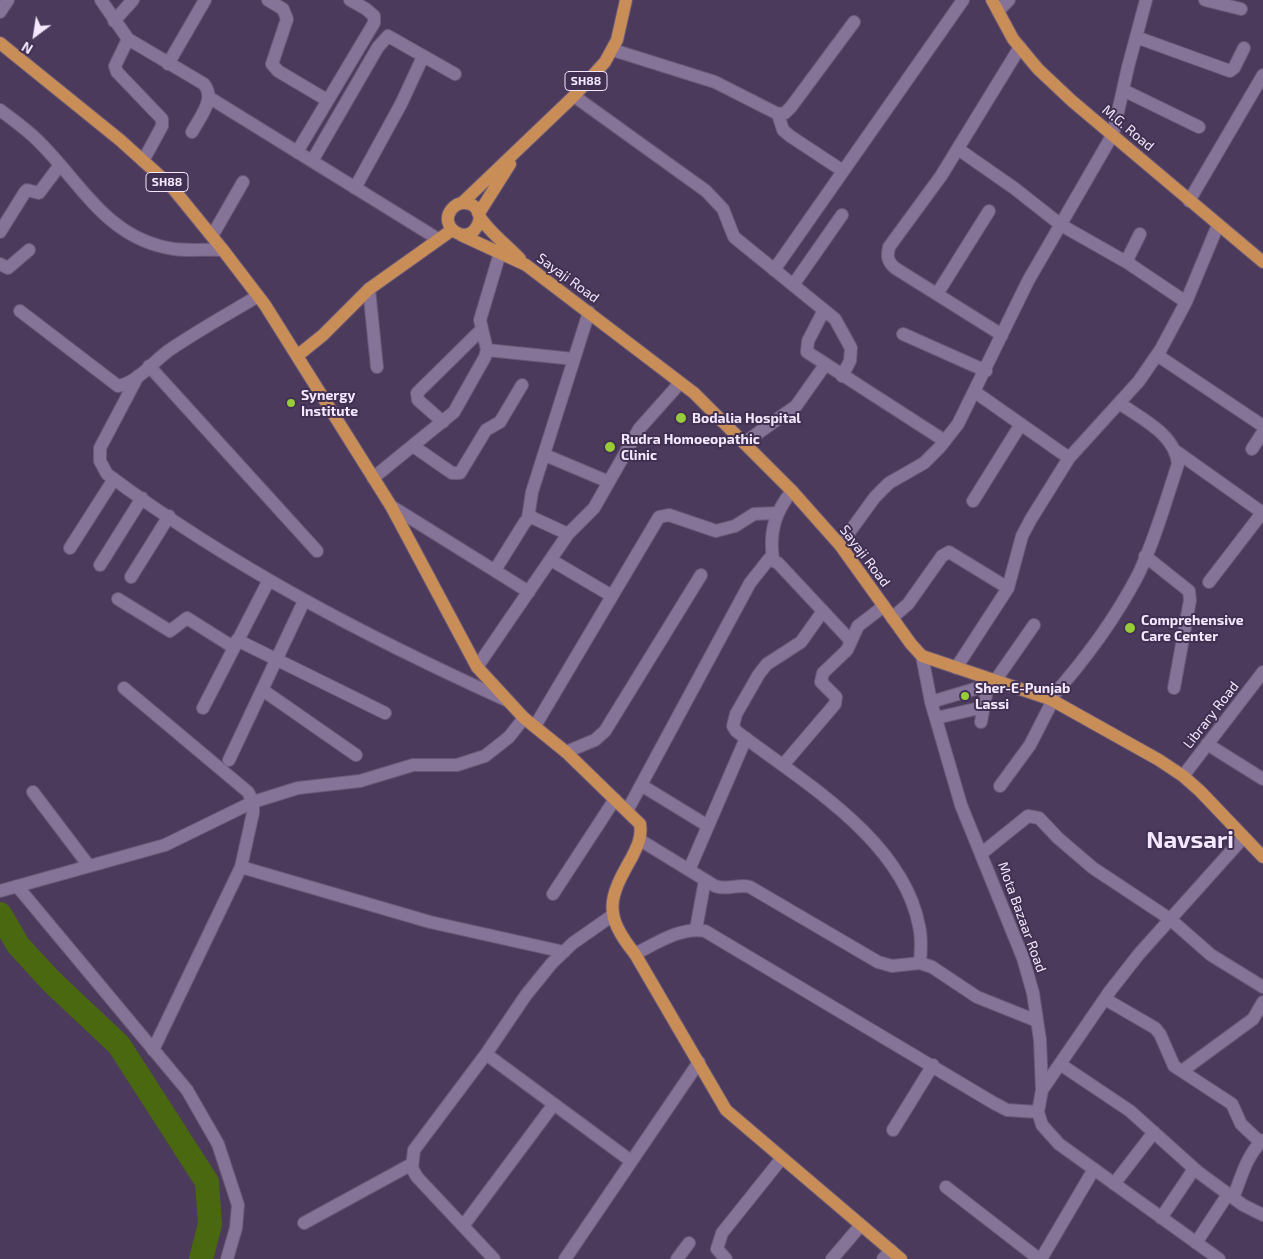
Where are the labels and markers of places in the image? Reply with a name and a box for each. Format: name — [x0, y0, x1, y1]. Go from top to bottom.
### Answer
place label: Synergy Institute — [301, 387, 358, 420]
marker: Synergy Institute — [285, 397, 297, 409]
place label: Bodalia Hospital — [692, 410, 801, 426]
marker: Bodalia Hospital — [674, 411, 688, 425]
place label: Rudra Homoeopathic Clinic — [621, 431, 760, 464]
marker: Rudra Homoeopathic Clinic — [603, 440, 617, 454]
place label: Comprehensive Care Center — [1141, 612, 1244, 644]
marker: Comprehensive Care Center — [1123, 621, 1137, 635]
place label: Sher-E-Punjab Lassi — [975, 680, 1070, 712]
marker: Sher-E-Punjab Lassi — [959, 690, 971, 702]

